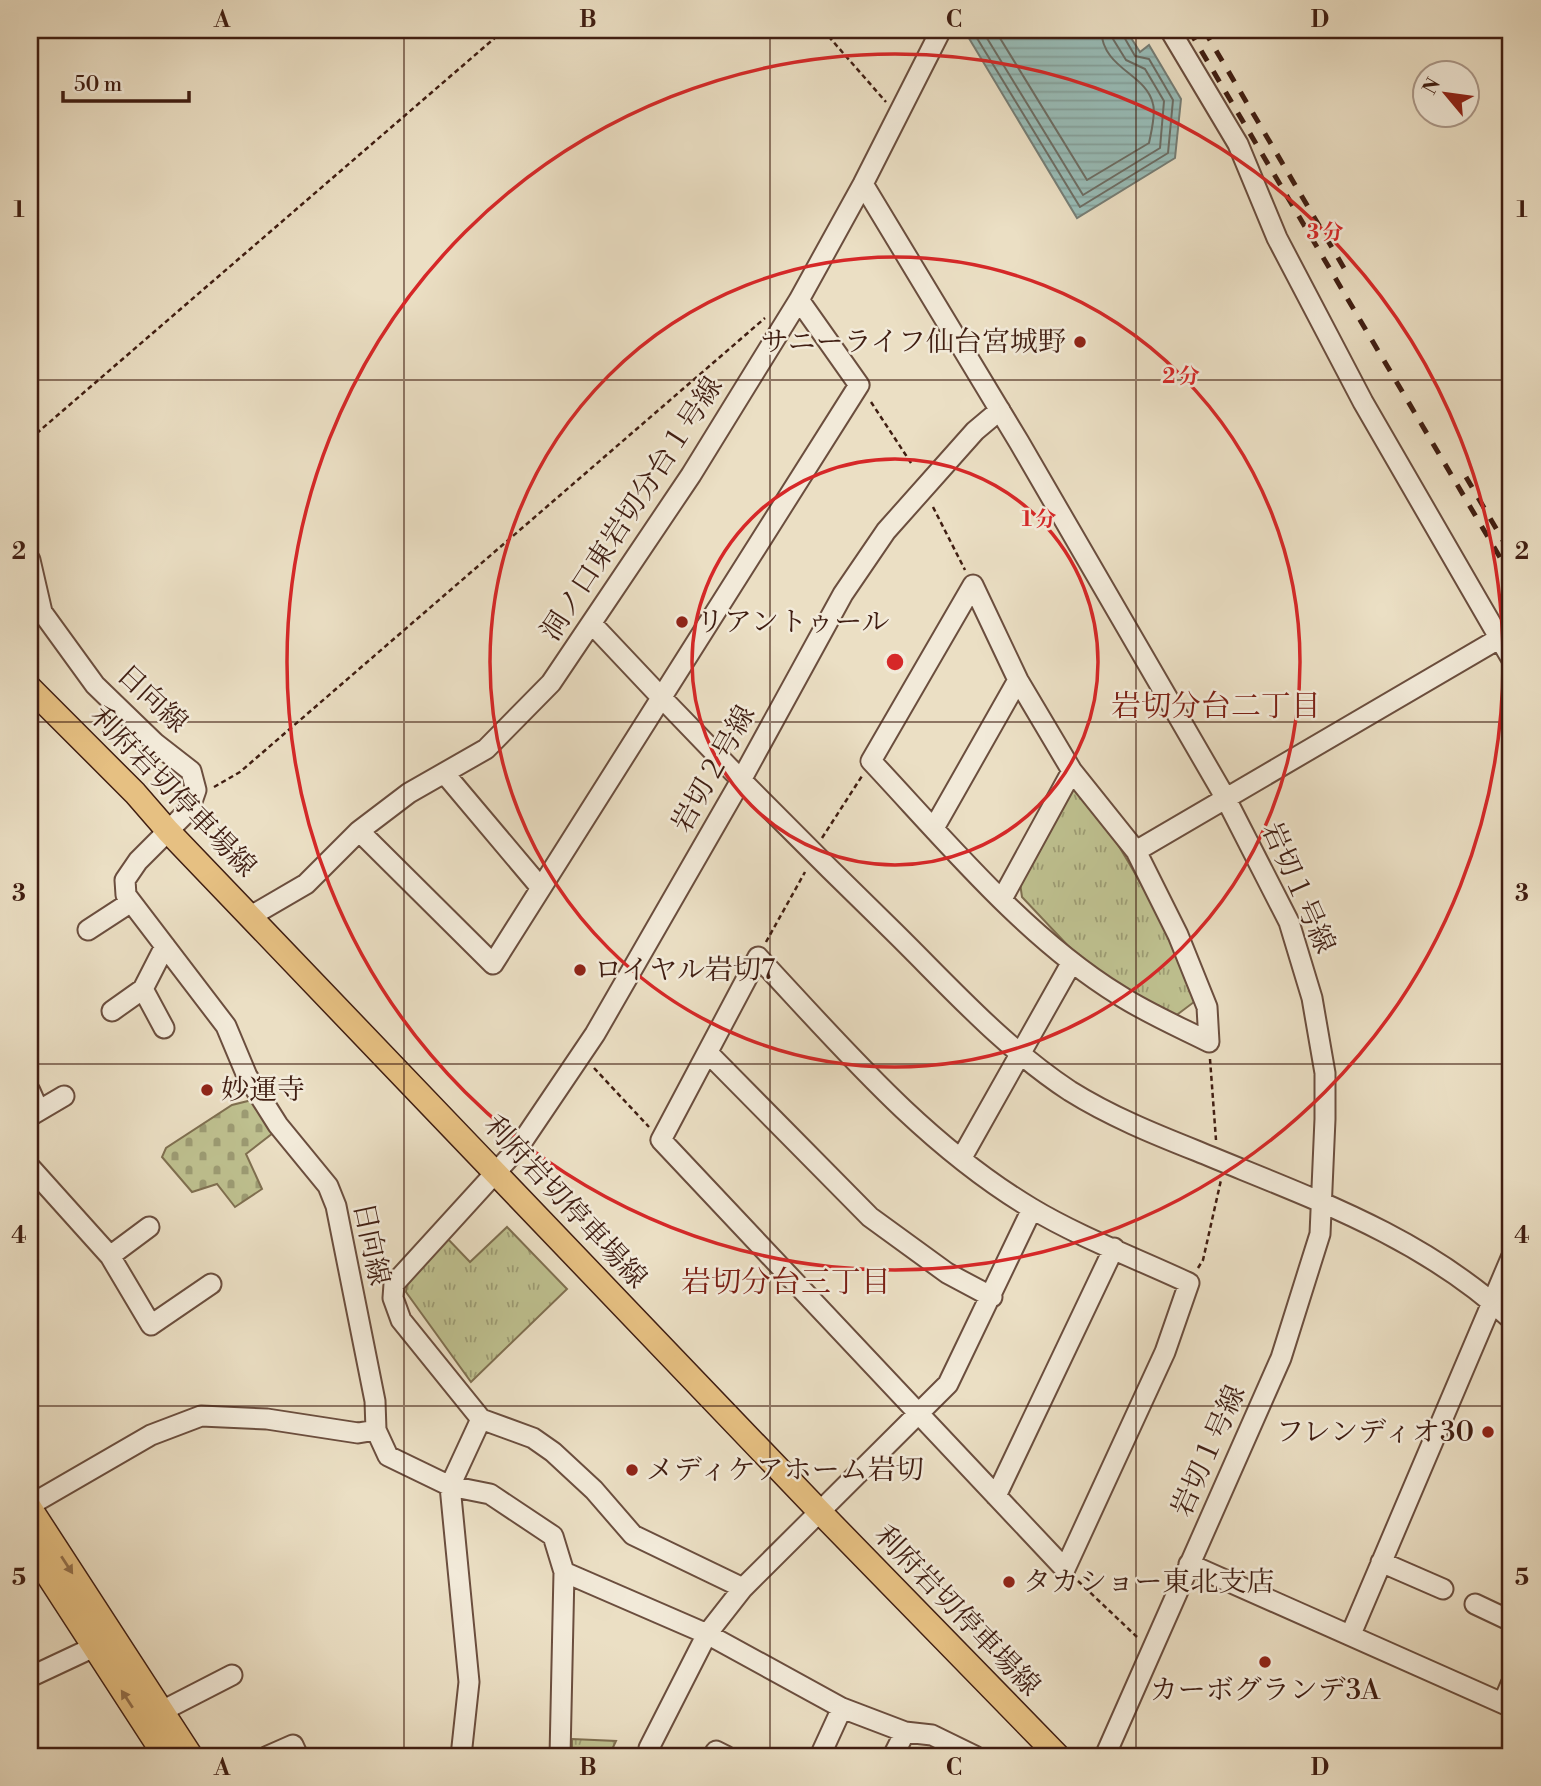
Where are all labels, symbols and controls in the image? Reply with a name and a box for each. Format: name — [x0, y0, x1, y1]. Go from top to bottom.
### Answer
text: A — [213, 6, 231, 34]
text: B — [579, 6, 597, 34]
text: C — [946, 6, 962, 34]
text: D — [1311, 6, 1329, 34]
scale bar — [63, 60, 189, 104]
north arrow — [1412, 60, 1482, 130]
text: 50 m — [74, 72, 122, 98]
text: N — [1418, 74, 1446, 99]
text: 1 — [13, 196, 25, 224]
text: 1 — [1516, 196, 1528, 224]
text: 3 分 — [1306, 220, 1344, 246]
place label: サニーライフ仙台宮城野 — [761, 325, 1066, 360]
marker: サニーライフ仙台宮城野 — [1072, 334, 1088, 350]
text: 2 分 — [1162, 364, 1200, 390]
street label: 洞ノ口東岩切分台１号線 — [533, 370, 731, 648]
text: 1 分 — [1022, 507, 1056, 533]
text: 2 — [12, 538, 26, 566]
text: 2 — [1515, 538, 1529, 566]
place label: リアントゥール — [696, 605, 890, 640]
marker: リアントゥール — [674, 614, 690, 630]
centre of rings — [883, 650, 907, 674]
street label: 日向線 — [109, 658, 195, 740]
district label: 岩切分台二丁目 — [1111, 688, 1321, 726]
street label: 利府岩切停車場線 — [83, 699, 263, 885]
street label: 岩切２号線 — [665, 699, 763, 839]
street label: 岩切１号線 — [1254, 817, 1342, 959]
text: 3 — [12, 880, 26, 908]
text: 3 — [1515, 880, 1529, 908]
place label: ロイヤル岩切7 — [594, 953, 775, 988]
marker: ロイヤル岩切7 — [572, 962, 588, 978]
place label: 妙運寺 — [221, 1073, 305, 1108]
marker: 妙運寺 — [199, 1082, 215, 1098]
street label: 利府岩切停車場線 — [476, 1108, 654, 1296]
street label: 日向線 — [345, 1199, 397, 1289]
text: 4 — [11, 1222, 27, 1250]
text: 4 — [1514, 1222, 1530, 1250]
district label: 岩切分台三丁目 — [681, 1264, 891, 1302]
street label: 岩切１号線 — [1165, 1380, 1253, 1522]
place label: フレンディオ30 — [1276, 1415, 1474, 1450]
marker: フレンディオ30 — [1480, 1424, 1496, 1440]
place label: メディケアホーム岩切 — [646, 1453, 924, 1488]
marker: メディケアホーム岩切 — [624, 1462, 640, 1478]
street label: 利府岩切停車場線 — [867, 1518, 1047, 1704]
one-way arrow — [60, 1556, 74, 1574]
text: 5 — [12, 1564, 26, 1592]
text: 5 — [1515, 1564, 1529, 1592]
place label: タカショー東北支店 — [1023, 1565, 1274, 1600]
marker: タカショー東北支店 — [1001, 1574, 1017, 1590]
marker: カーボグランデ3A — [1257, 1654, 1273, 1670]
place label: カーボグランデ3A — [1150, 1673, 1381, 1708]
one-way arrow — [121, 1689, 134, 1709]
text: A — [213, 1754, 231, 1782]
text: B — [579, 1754, 597, 1782]
text: C — [946, 1754, 962, 1782]
text: D — [1311, 1754, 1329, 1782]

